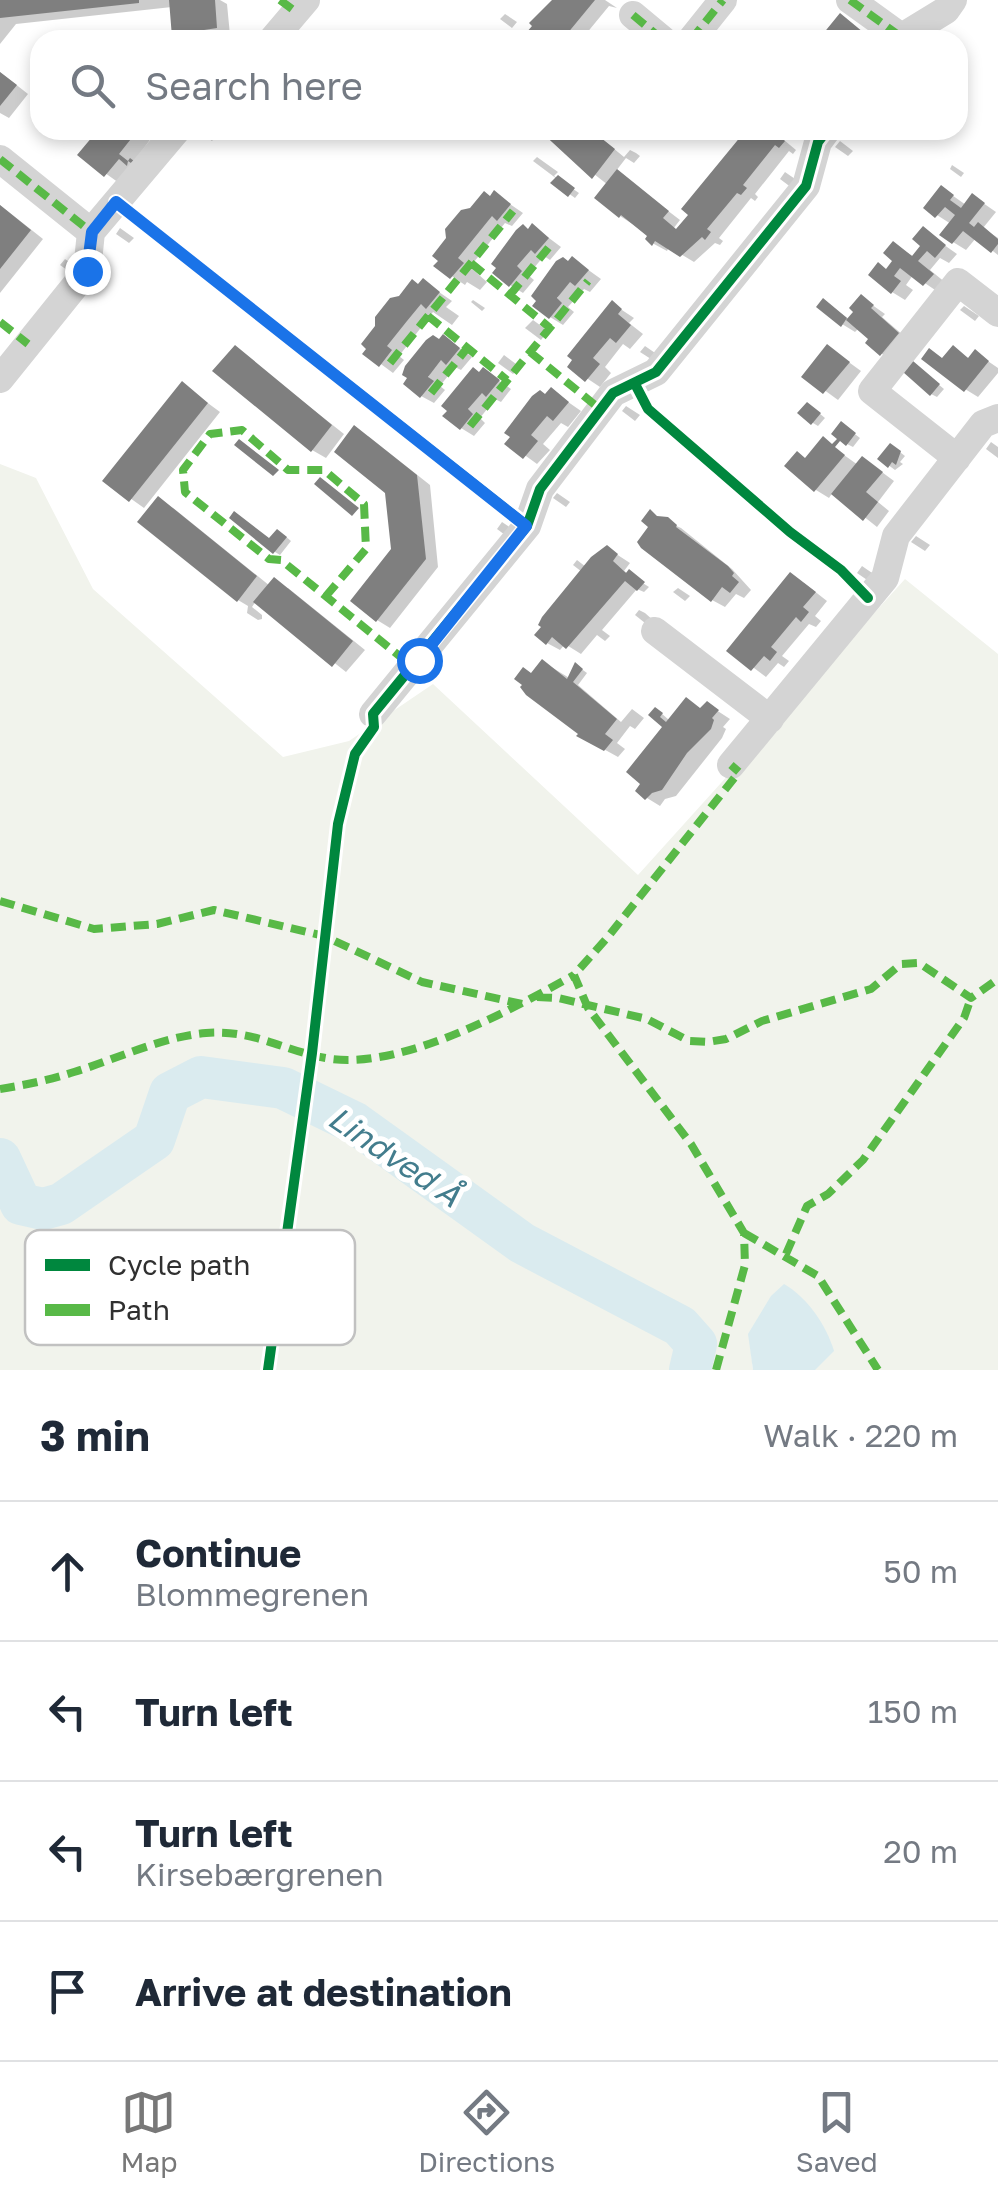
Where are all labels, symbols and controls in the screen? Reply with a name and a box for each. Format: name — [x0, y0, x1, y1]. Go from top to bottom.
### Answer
search box — [30, 30, 968, 140]
icon: search — [65, 58, 120, 113]
text: Search here — [145, 63, 363, 108]
route end — [65, 249, 111, 295]
route start — [397, 638, 443, 684]
water label: Lindved Å — [322, 1098, 469, 1214]
legend — [25, 1230, 355, 1345]
text: Cycle path — [108, 1248, 251, 1281]
text: Path — [108, 1293, 170, 1326]
text: 3 min — [40, 1410, 150, 1460]
text: Walk · 220 m — [763, 1416, 958, 1454]
text: Continue — [135, 1530, 301, 1575]
icon: ahead — [40, 1544, 95, 1599]
text: 50 m — [883, 1552, 958, 1590]
text: Blommegrenen — [135, 1575, 369, 1613]
icon: left — [40, 1684, 95, 1739]
text: Turn left — [135, 1689, 293, 1734]
text: 150 m — [868, 1692, 958, 1730]
text: Turn left — [135, 1810, 293, 1855]
icon: left — [40, 1824, 95, 1879]
text: 20 m — [883, 1832, 958, 1870]
text: Kirsebærgrenen — [135, 1855, 384, 1893]
icon: arrive — [40, 1964, 95, 2019]
text: Arrive at destination — [135, 1969, 512, 2014]
tab: Map — [120, 2085, 178, 2178]
tab: Directions — [418, 2085, 555, 2178]
tab: Saved — [796, 2085, 878, 2178]

